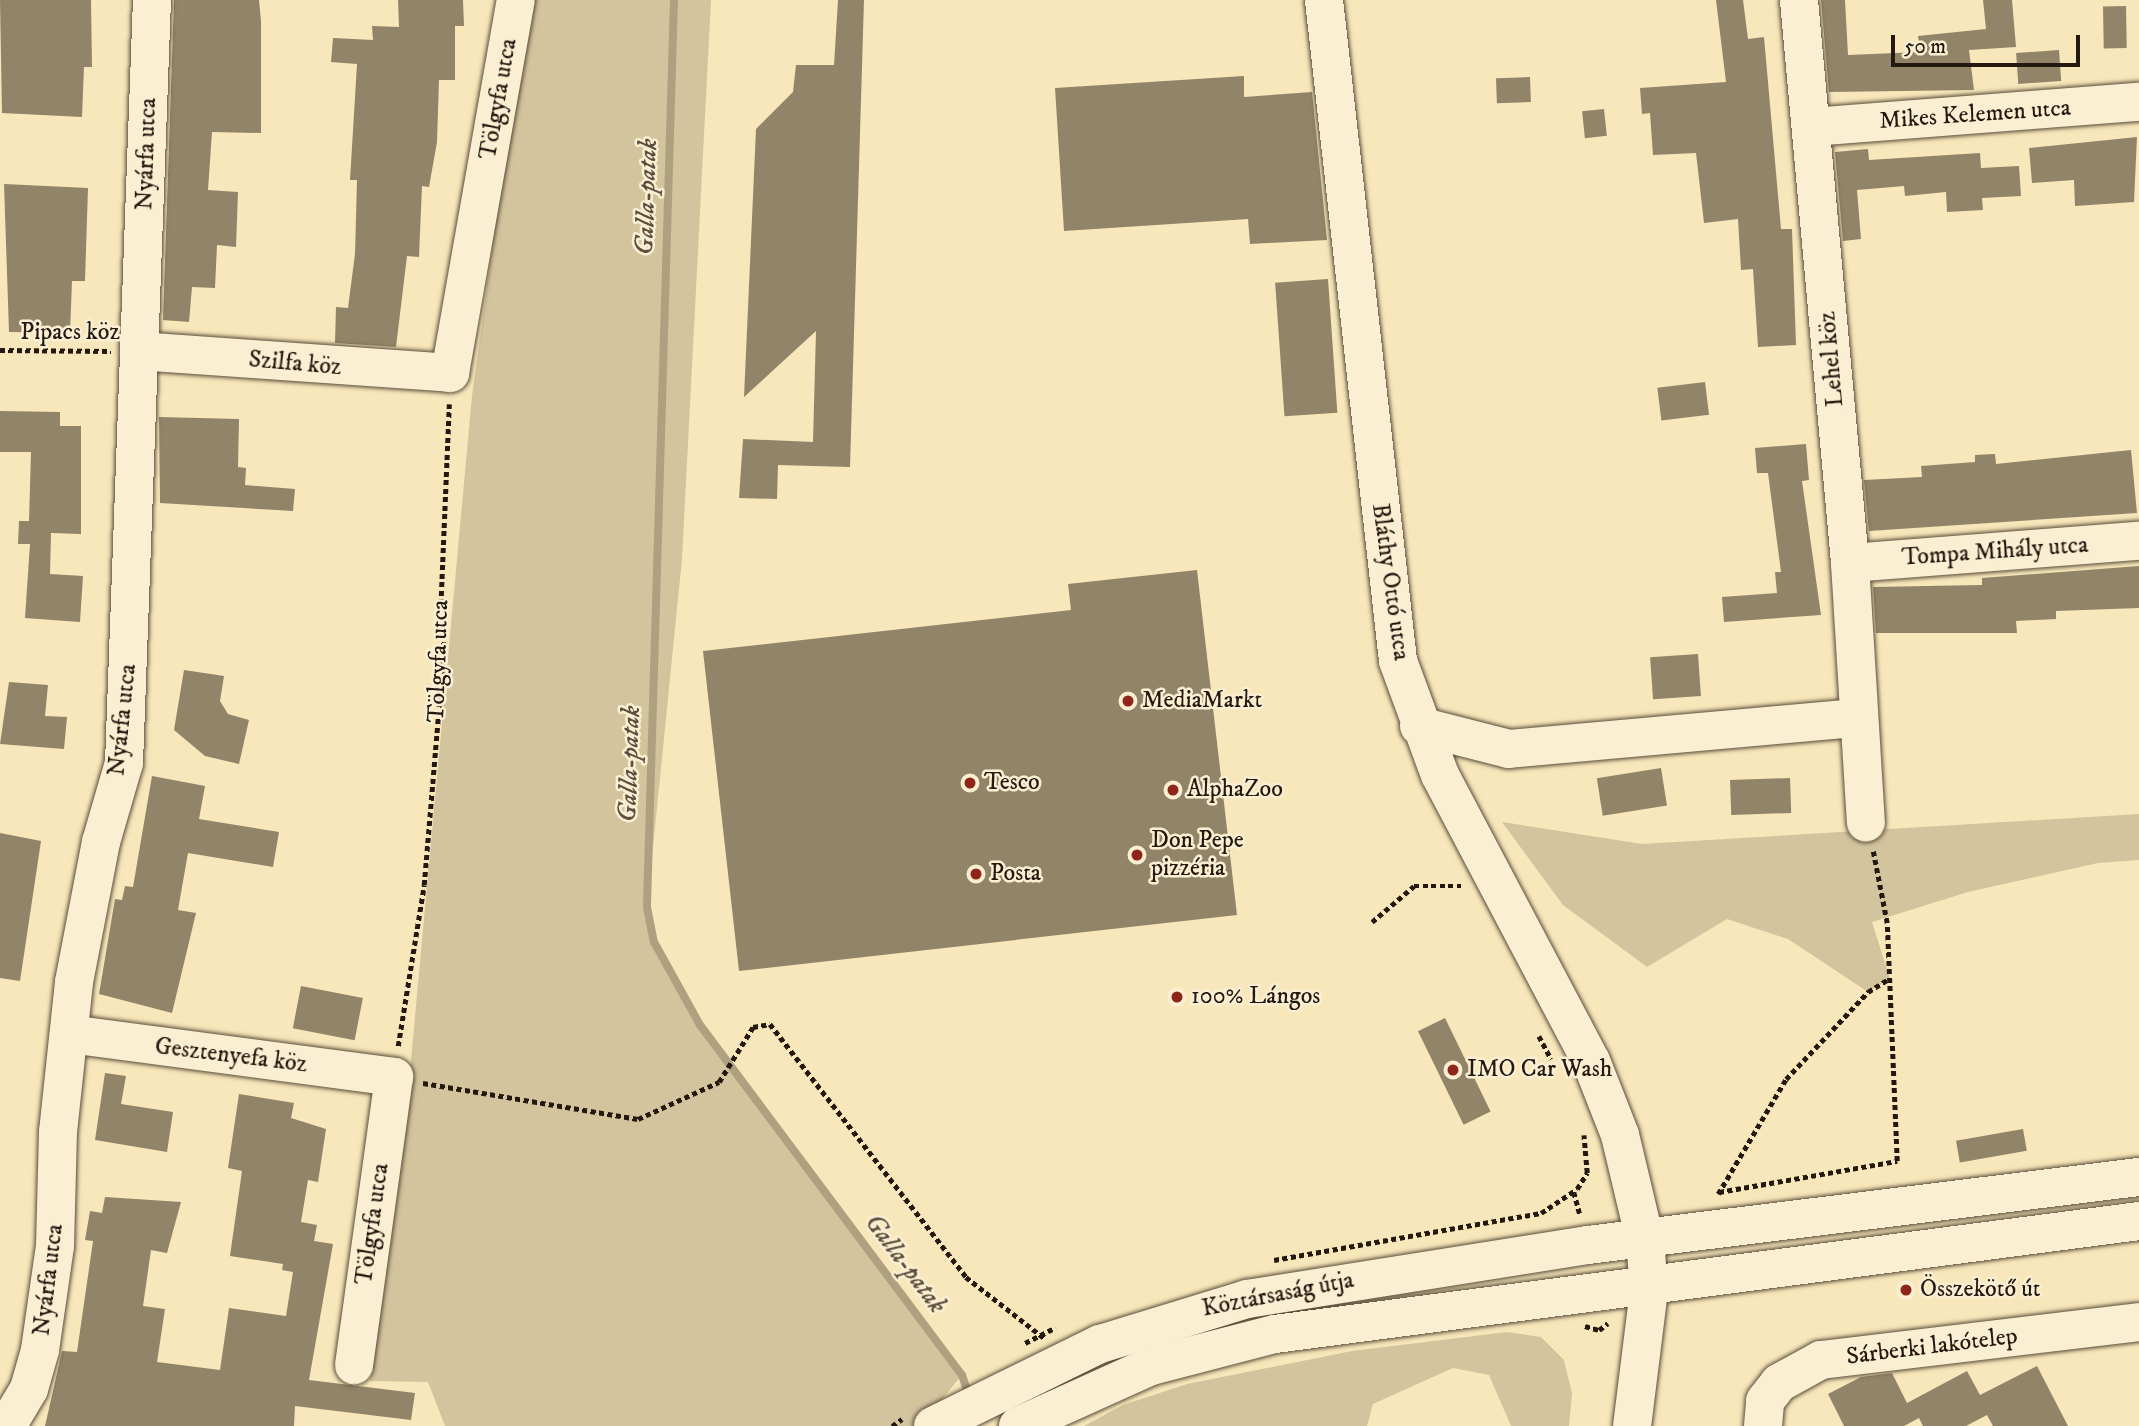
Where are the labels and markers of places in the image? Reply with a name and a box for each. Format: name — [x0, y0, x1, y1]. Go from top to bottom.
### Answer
place label: MediaMarkt — [1142, 687, 1262, 715]
marker: MediaMarkt — [1120, 693, 1136, 709]
place label: Tesco — [984, 769, 1040, 797]
marker: Tesco — [962, 775, 978, 791]
place label: AlphaZoo — [1187, 776, 1283, 804]
marker: AlphaZoo — [1165, 782, 1181, 798]
place label: Don Pepe pizzéria — [1151, 827, 1244, 883]
marker: Don Pepe pizzéria — [1129, 847, 1145, 863]
place label: Posta — [990, 860, 1041, 888]
marker: Posta — [968, 866, 984, 882]
place label: 100% Lángos — [1191, 983, 1320, 1011]
marker: 100% Lángos — [1169, 989, 1185, 1005]
place label: IMO Car Wash — [1467, 1056, 1612, 1084]
marker: IMO Car Wash — [1445, 1062, 1461, 1078]
place label: Összekötő út — [1920, 1276, 2041, 1304]
marker: Összekötő út — [1898, 1282, 1914, 1298]

